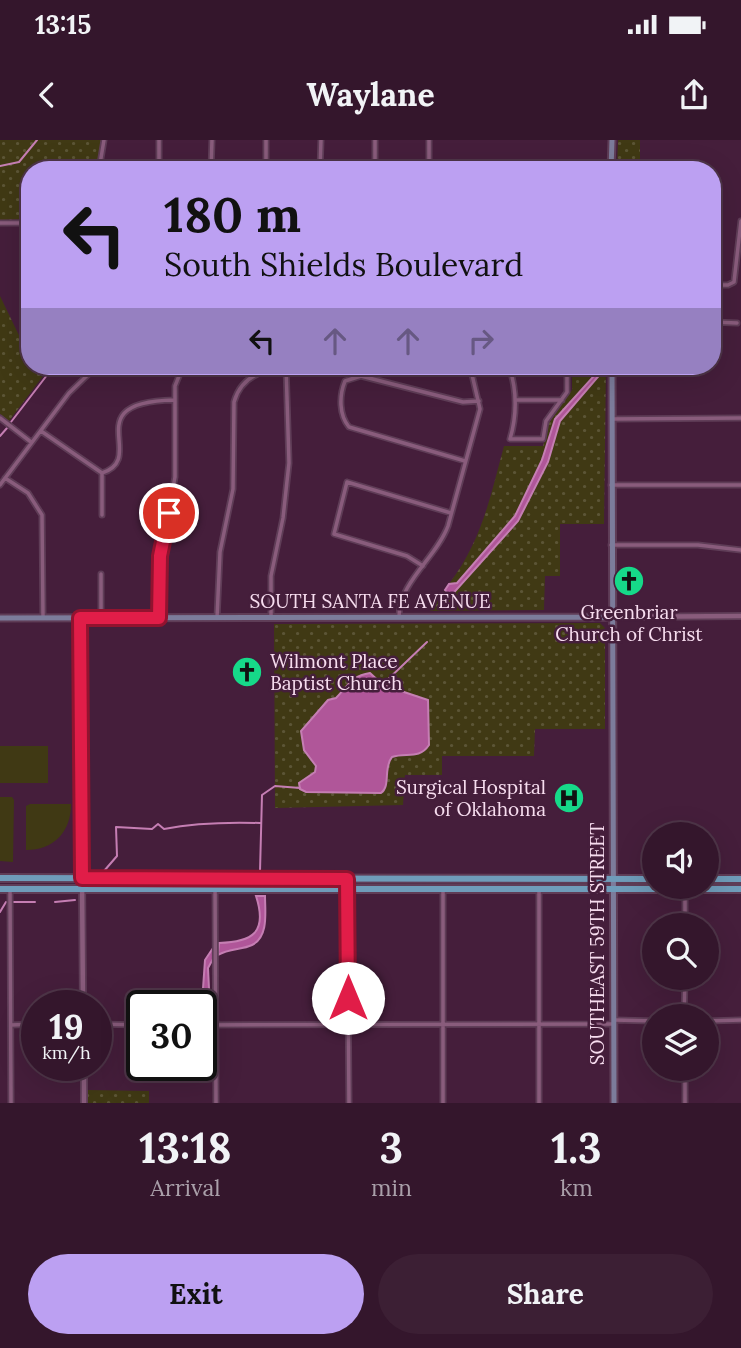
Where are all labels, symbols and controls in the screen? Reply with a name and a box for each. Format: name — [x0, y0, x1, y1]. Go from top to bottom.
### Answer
text: 13:15 — [35, 8, 91, 41]
text: Waylane — [306, 74, 435, 115]
icon: back — [28, 76, 66, 114]
icon: share — [675, 76, 713, 114]
text: 180 m — [164, 183, 301, 245]
icon: left — [49, 189, 140, 280]
text: South Shields Boulevard — [164, 244, 523, 285]
icon: left — [243, 322, 281, 360]
icon: ahead — [316, 322, 354, 360]
icon: ahead — [389, 322, 427, 360]
icon: right — [462, 322, 500, 360]
pin — [139, 483, 199, 543]
icon: arrive — [150, 494, 188, 532]
church icon: Greenbriar Church of Christ — [612, 564, 646, 598]
street label: SOUTH SANTA FE AVENUE — [250, 589, 490, 613]
place label: Greenbriar Church of Christ — [555, 600, 703, 646]
place label: Wilmont Place Baptist Church — [270, 649, 402, 695]
church icon: Wilmont Place Baptist Church — [230, 655, 264, 689]
place label: Surgical Hospital of Oklahoma — [396, 775, 546, 821]
hospital icon: Surgical Hospital of Oklahoma — [552, 781, 586, 815]
map controls — [642, 822, 719, 1081]
button: sound — [642, 822, 719, 899]
street label: SOUTHEAST 59TH STREET — [585, 823, 609, 1065]
button: search — [642, 913, 719, 990]
position arrow — [311, 961, 385, 1035]
speed limit sign: 30 — [126, 990, 217, 1081]
text: 19 — [49, 1004, 84, 1049]
button: layers — [642, 1004, 719, 1081]
text: km/h — [42, 1041, 91, 1064]
text: 13:18 — [139, 1121, 232, 1175]
text: 3 — [380, 1121, 403, 1175]
text: 1.3 — [551, 1121, 602, 1175]
text: Arrival — [150, 1173, 221, 1202]
text: min — [371, 1173, 412, 1202]
text: km — [560, 1173, 593, 1202]
button: Exit — [28, 1254, 364, 1334]
button: Share — [378, 1254, 713, 1334]

